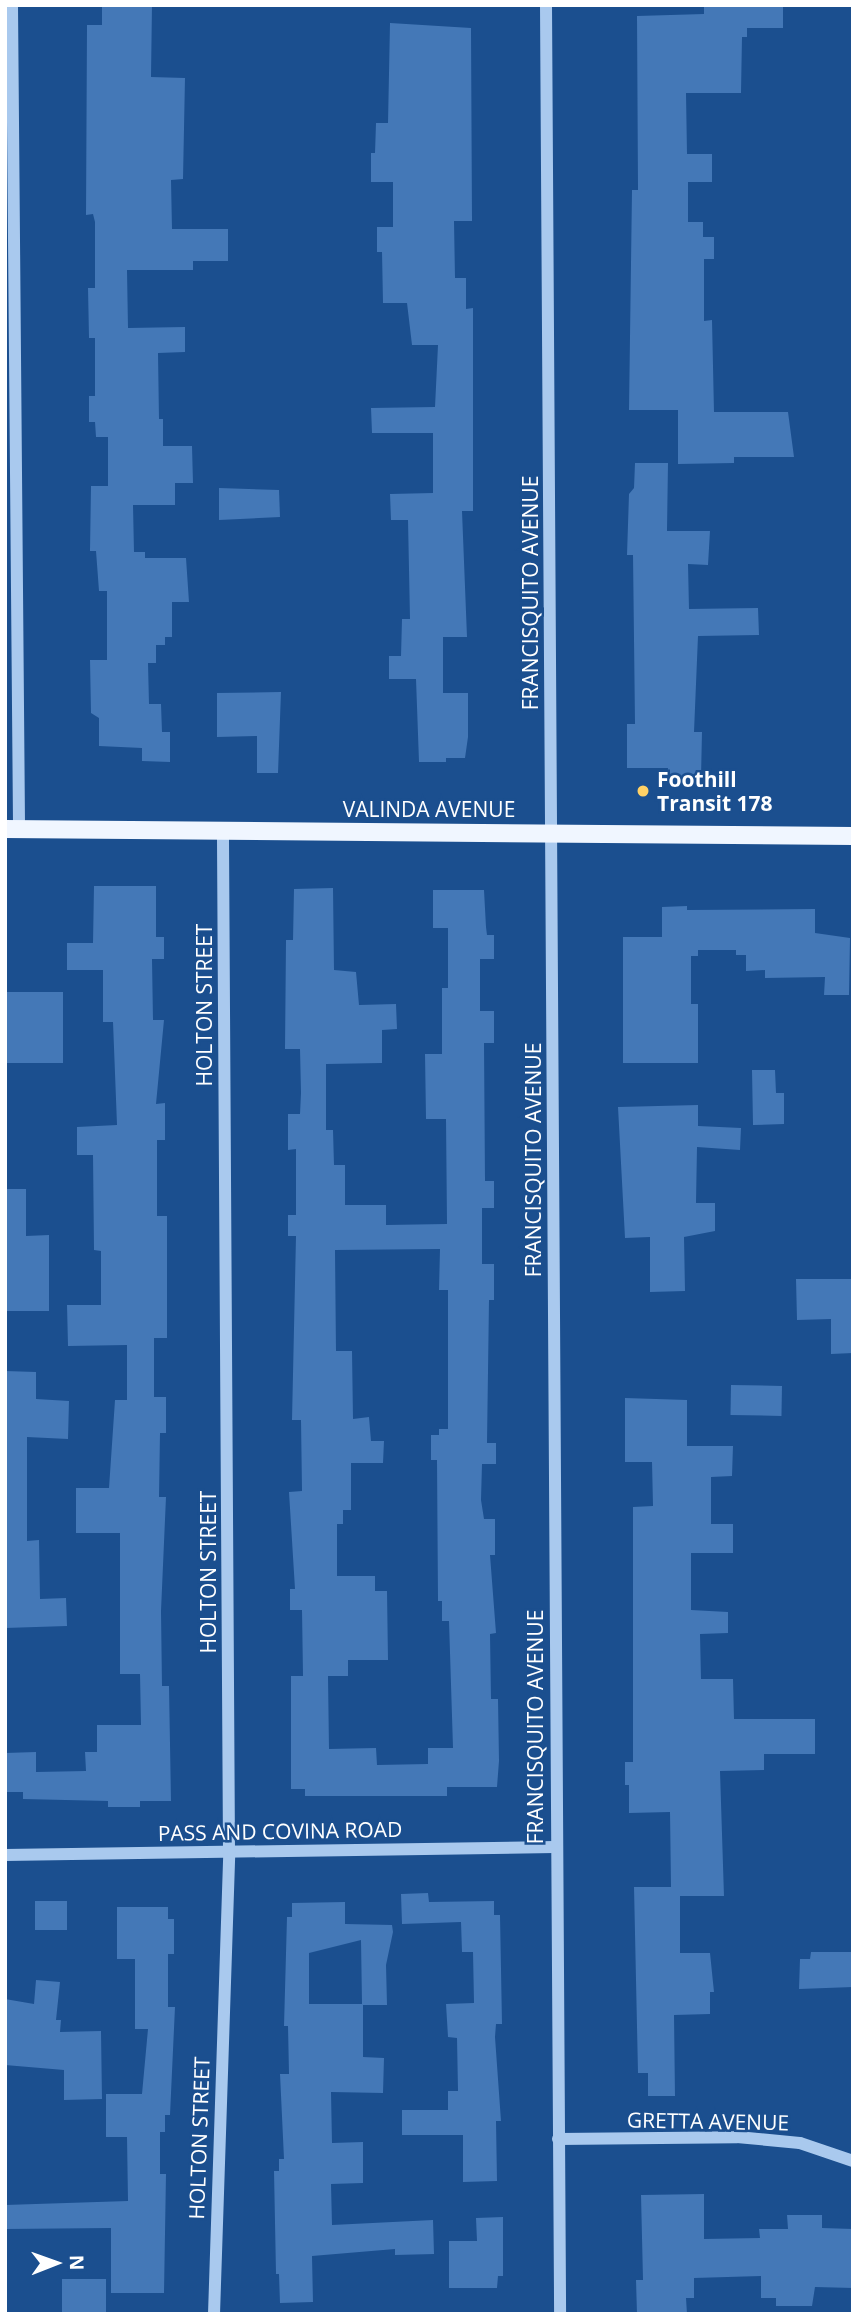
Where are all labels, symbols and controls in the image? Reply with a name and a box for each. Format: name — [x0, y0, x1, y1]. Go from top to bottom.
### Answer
street label: FRANCISQUITO AVENUE — [517, 476, 543, 710]
place label: Foothill Transit 178 — [657, 766, 773, 816]
marker: Foothill Transit 178 — [635, 783, 651, 799]
street label: VALINDA AVENUE — [343, 796, 515, 822]
street label: HOLTON STREET — [191, 924, 217, 1086]
street label: FRANCISQUITO AVENUE — [520, 1043, 546, 1277]
street label: HOLTON STREET — [195, 1491, 221, 1653]
street label: FRANCISQUITO AVENUE — [522, 1610, 548, 1844]
street label: PASS AND COVINA ROAD — [158, 1816, 402, 1846]
street label: HOLTON STREET — [184, 2056, 214, 2220]
street label: GRETTA AVENUE — [627, 2107, 789, 2135]
north arrow — [21, 2228, 91, 2298]
text: N — [64, 2255, 90, 2271]

